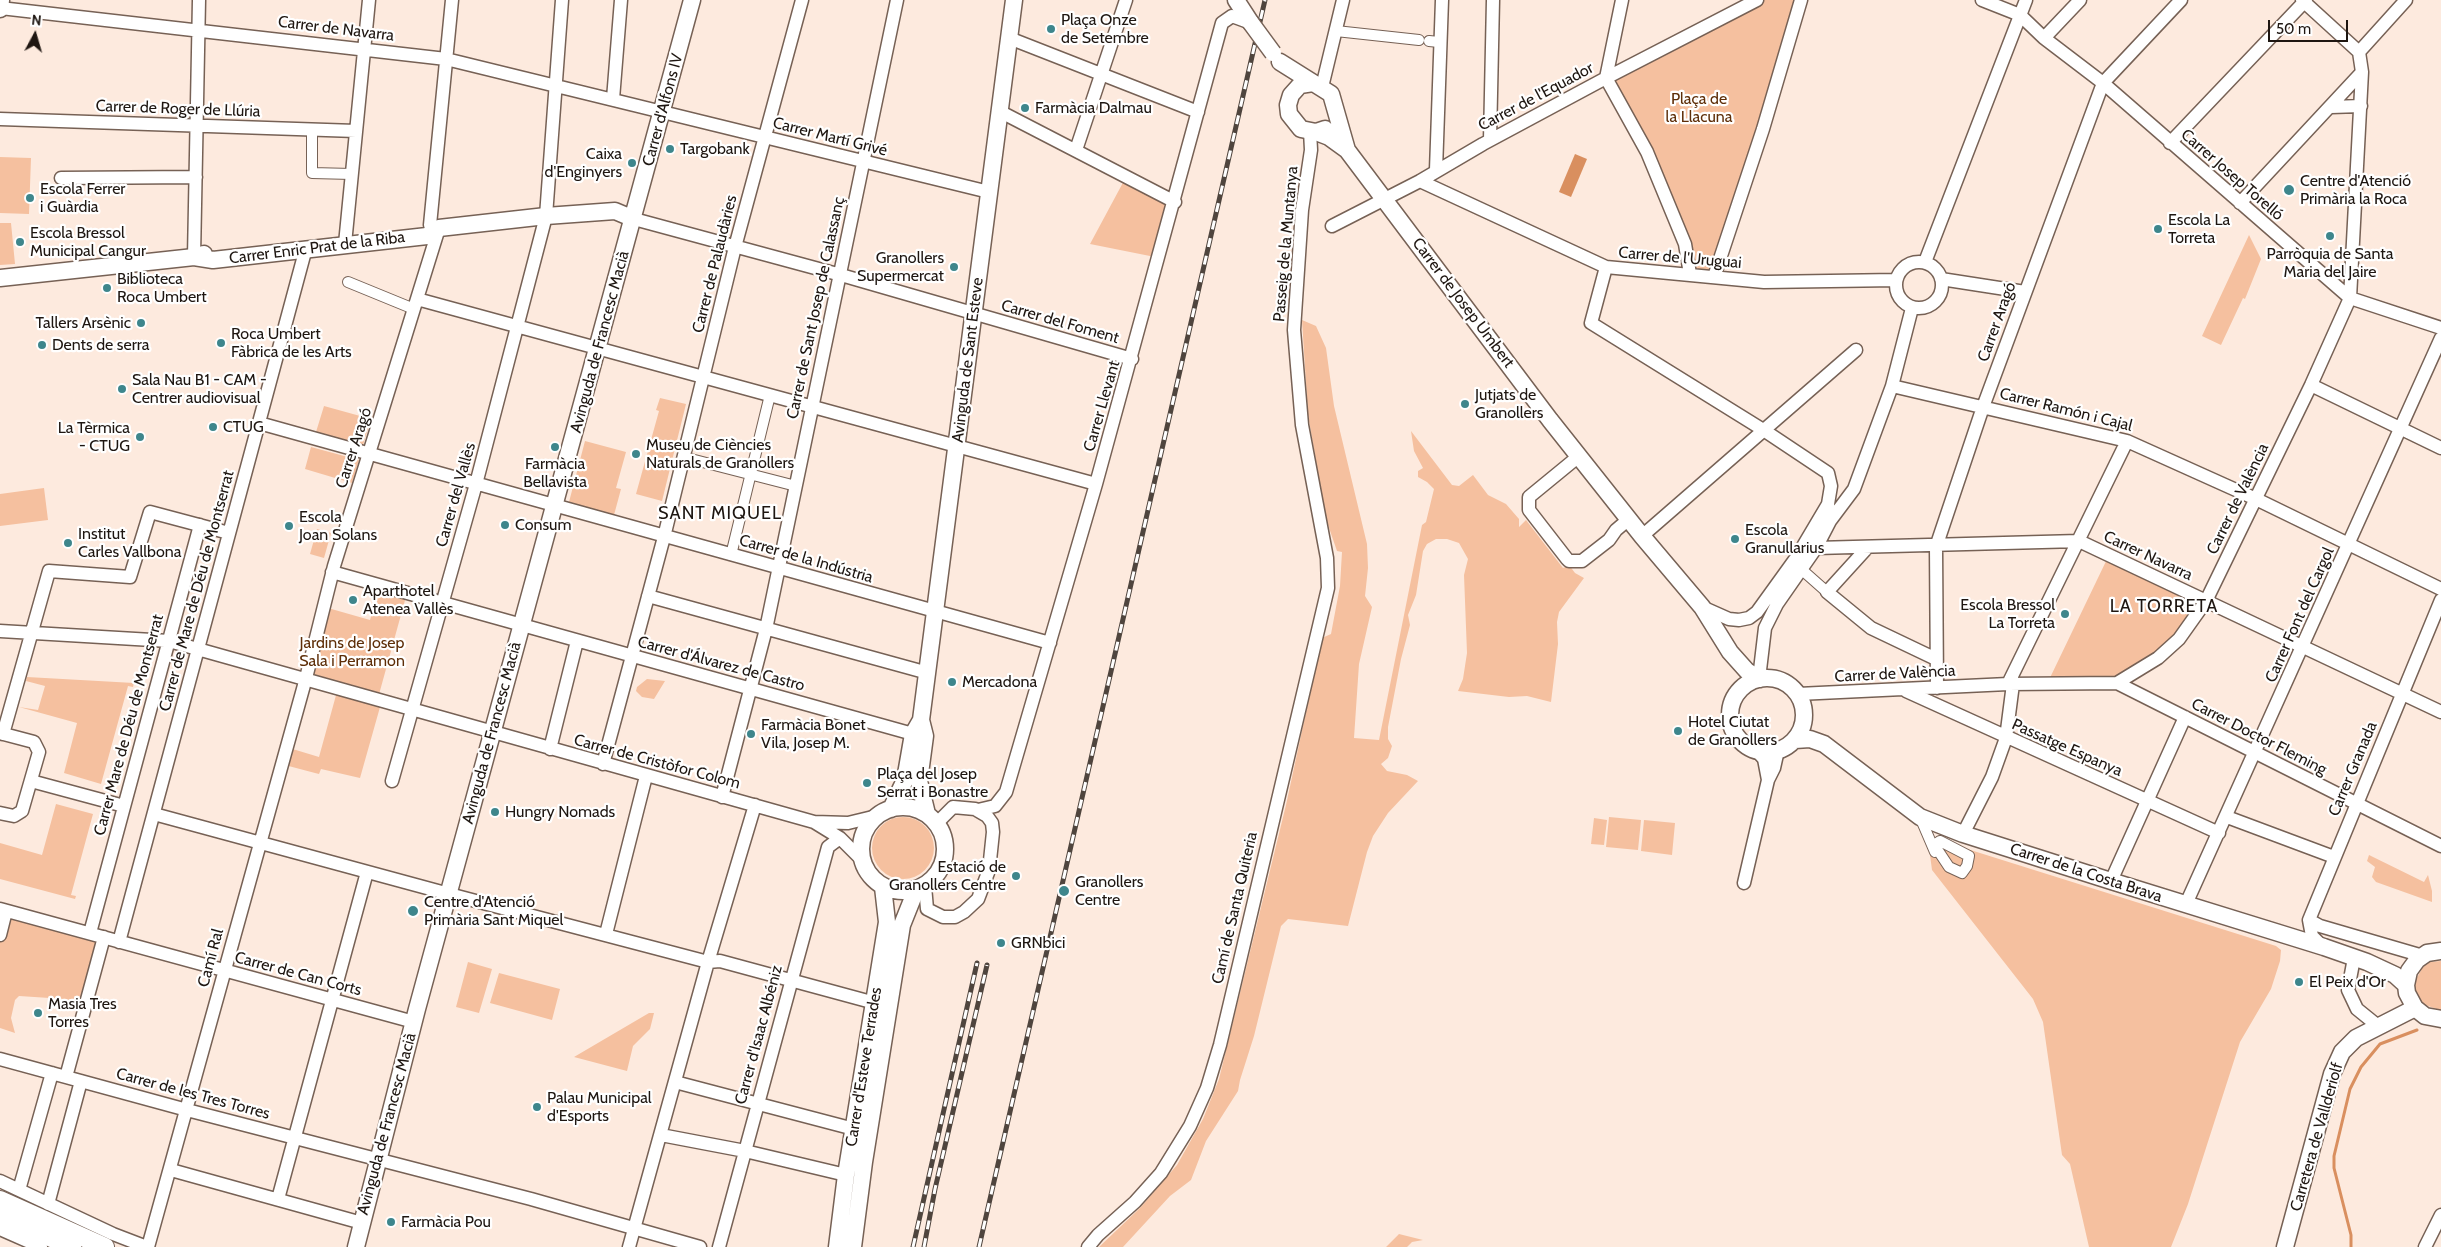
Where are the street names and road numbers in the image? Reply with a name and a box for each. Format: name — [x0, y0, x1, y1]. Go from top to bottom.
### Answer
street label: Carrer de Navarra — [277, 12, 395, 46]
street label: Carrer d'Alfons IV — [639, 52, 687, 168]
street label: Carrer de l'Equador — [1475, 59, 1597, 135]
street label: Carrer de Roger de Llúria — [95, 97, 261, 121]
street label: Carrer Martí Grivé — [771, 113, 889, 161]
street label: Carrer Josep Torelló — [2177, 125, 2287, 225]
street label: Passeig de la Muntanya — [1270, 165, 1302, 323]
street label: Carrer de Palaudàries — [689, 193, 741, 335]
street label: Carrer de Sant Josep de Calassanç — [783, 195, 849, 421]
street label: Carrer Enric Prat de la Riba — [228, 228, 406, 268]
street label: Carrer de Josep Umbert — [1408, 234, 1518, 372]
street label: Carrer de l'Uruguai — [1618, 243, 1742, 273]
street label: Avinguda de Francesc Macià — [566, 249, 634, 435]
street label: Avinguda de Sant Esteve — [948, 276, 988, 444]
street label: Carrer Aragó — [1974, 279, 2020, 365]
street label: Carrer del Foment — [999, 296, 1121, 348]
street label: Carrer Llevant — [1080, 358, 1124, 454]
street label: Carrer Ramón i Cajal — [1998, 384, 2134, 436]
street label: Carrer Aragó — [332, 405, 376, 491]
street label: Carrer de València — [2203, 440, 2273, 558]
street label: Carrer del Vallès — [432, 441, 480, 549]
street label: Carrer de Mare de Déu de Montserrat — [156, 468, 238, 714]
street label: Carrer Navarra — [2100, 527, 2196, 585]
street label: Carrer de la Indústria — [737, 531, 875, 587]
street label: Carrer Font del Cargol — [2262, 544, 2338, 686]
street label: Carrer Mare de Déu de Montserrat — [90, 612, 168, 838]
street label: Carrer d'Álvarez de Castro — [635, 632, 807, 696]
street label: Avinguda de Francesc Macià — [458, 640, 526, 826]
street label: Carrer de València — [1834, 661, 1956, 687]
street label: Carrer Doctor Fleming — [2188, 695, 2330, 779]
street label: Passatge Espanya — [2009, 715, 2125, 781]
street label: Carrer Granada — [2324, 719, 2382, 819]
street label: Carrer de Cristòfor Colom — [572, 731, 742, 793]
street label: Camí de Santa Quiteria — [1208, 830, 1262, 986]
street label: Carrer de la Costa Brava — [2007, 839, 2165, 907]
street label: Camí Ral — [194, 927, 228, 989]
street label: Carrer de Can Corts — [232, 948, 364, 1000]
street label: Carrer d'Isaac Albéniz — [731, 963, 787, 1107]
street label: Carrer d'Esteve Terrades — [842, 986, 886, 1148]
street label: Avinguda de Francesc Macià — [353, 1031, 421, 1217]
street label: Carretera de Vallderiolf — [2287, 1060, 2347, 1214]
street label: Carrer de les Tres Torres — [114, 1064, 272, 1124]

